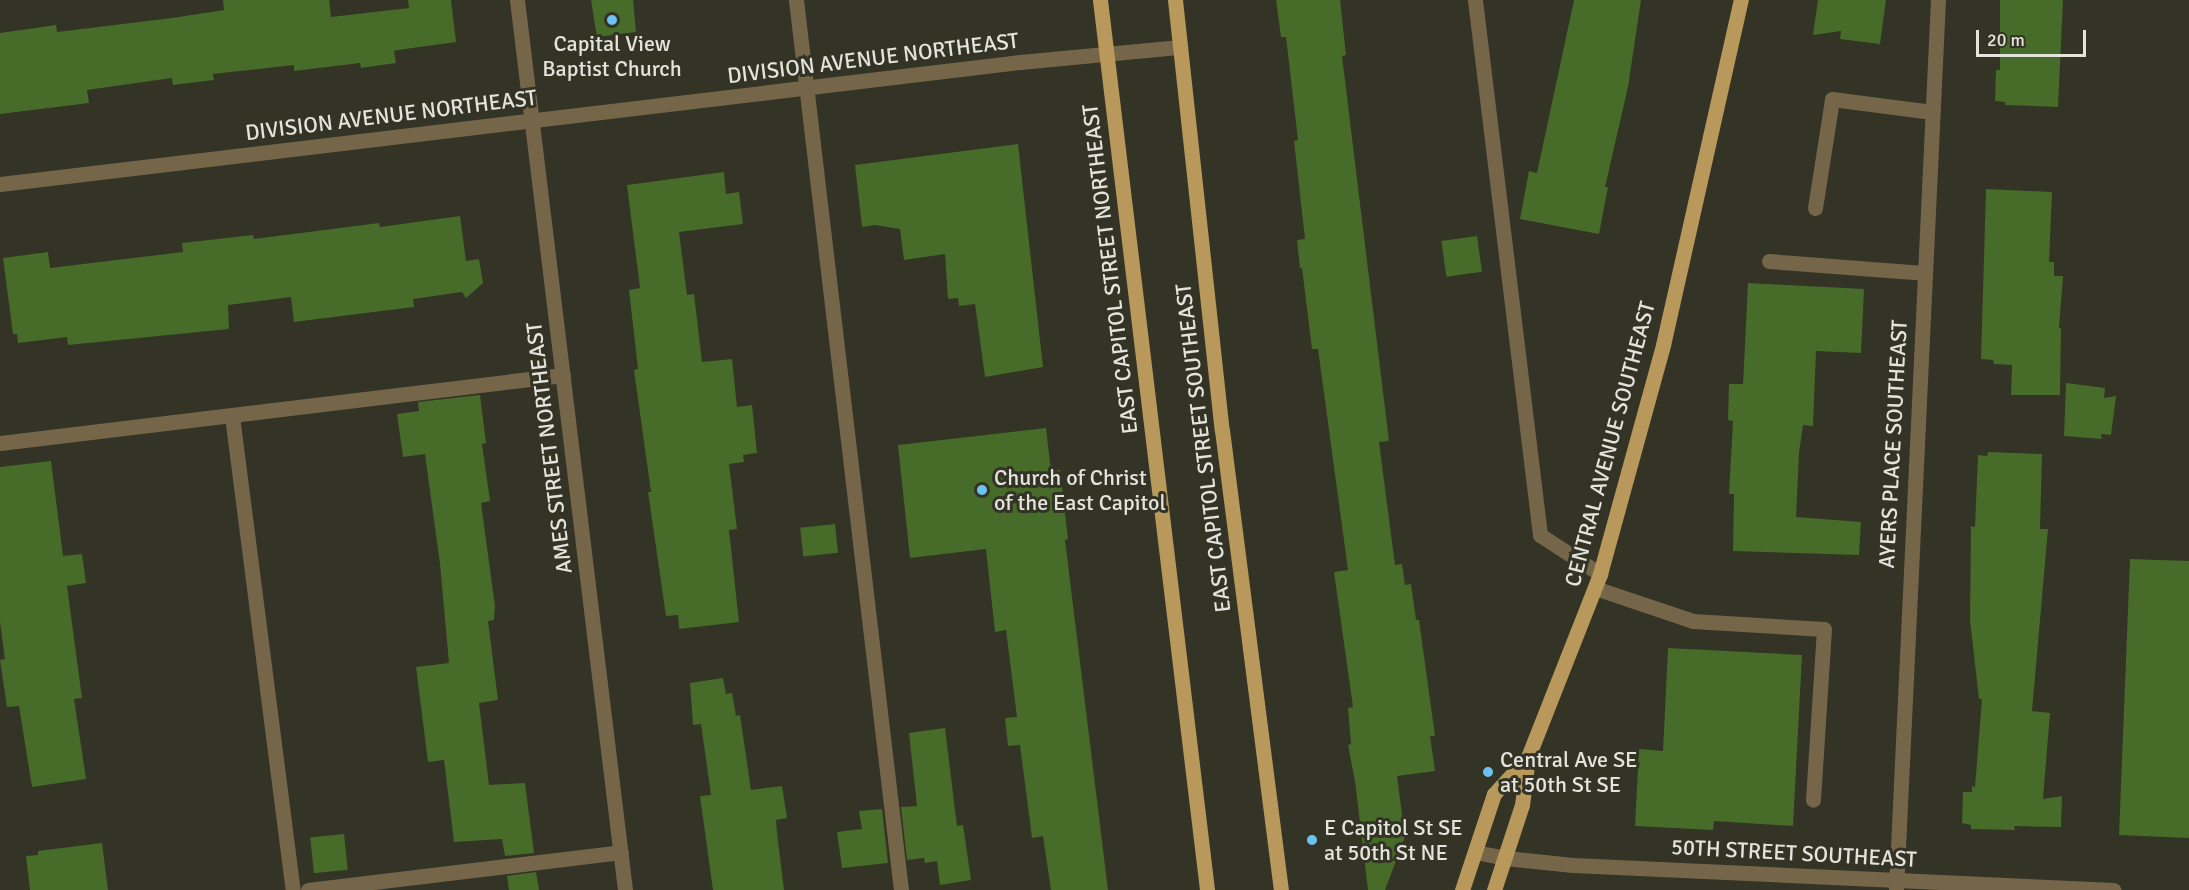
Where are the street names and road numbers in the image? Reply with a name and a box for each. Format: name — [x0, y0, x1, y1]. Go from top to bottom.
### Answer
street label: DIVISION AVENUE NORTHEAST — [726, 27, 1020, 89]
street label: DIVISION AVENUE NORTHEAST — [244, 84, 538, 146]
street label: EAST CAPITOL STREET NORTHEAST — [1077, 102, 1143, 436]
street label: EAST CAPITOL STREET SOUTHEAST — [1170, 282, 1236, 614]
street label: CENTRAL AVENUE SOUTHEAST — [1559, 299, 1661, 589]
street label: AYERS PLACE SOUTHEAST — [1873, 319, 1913, 569]
street label: AMES STREET NORTHEAST — [520, 321, 578, 575]
street label: 50TH STREET SOUTHEAST — [1671, 833, 1917, 873]

